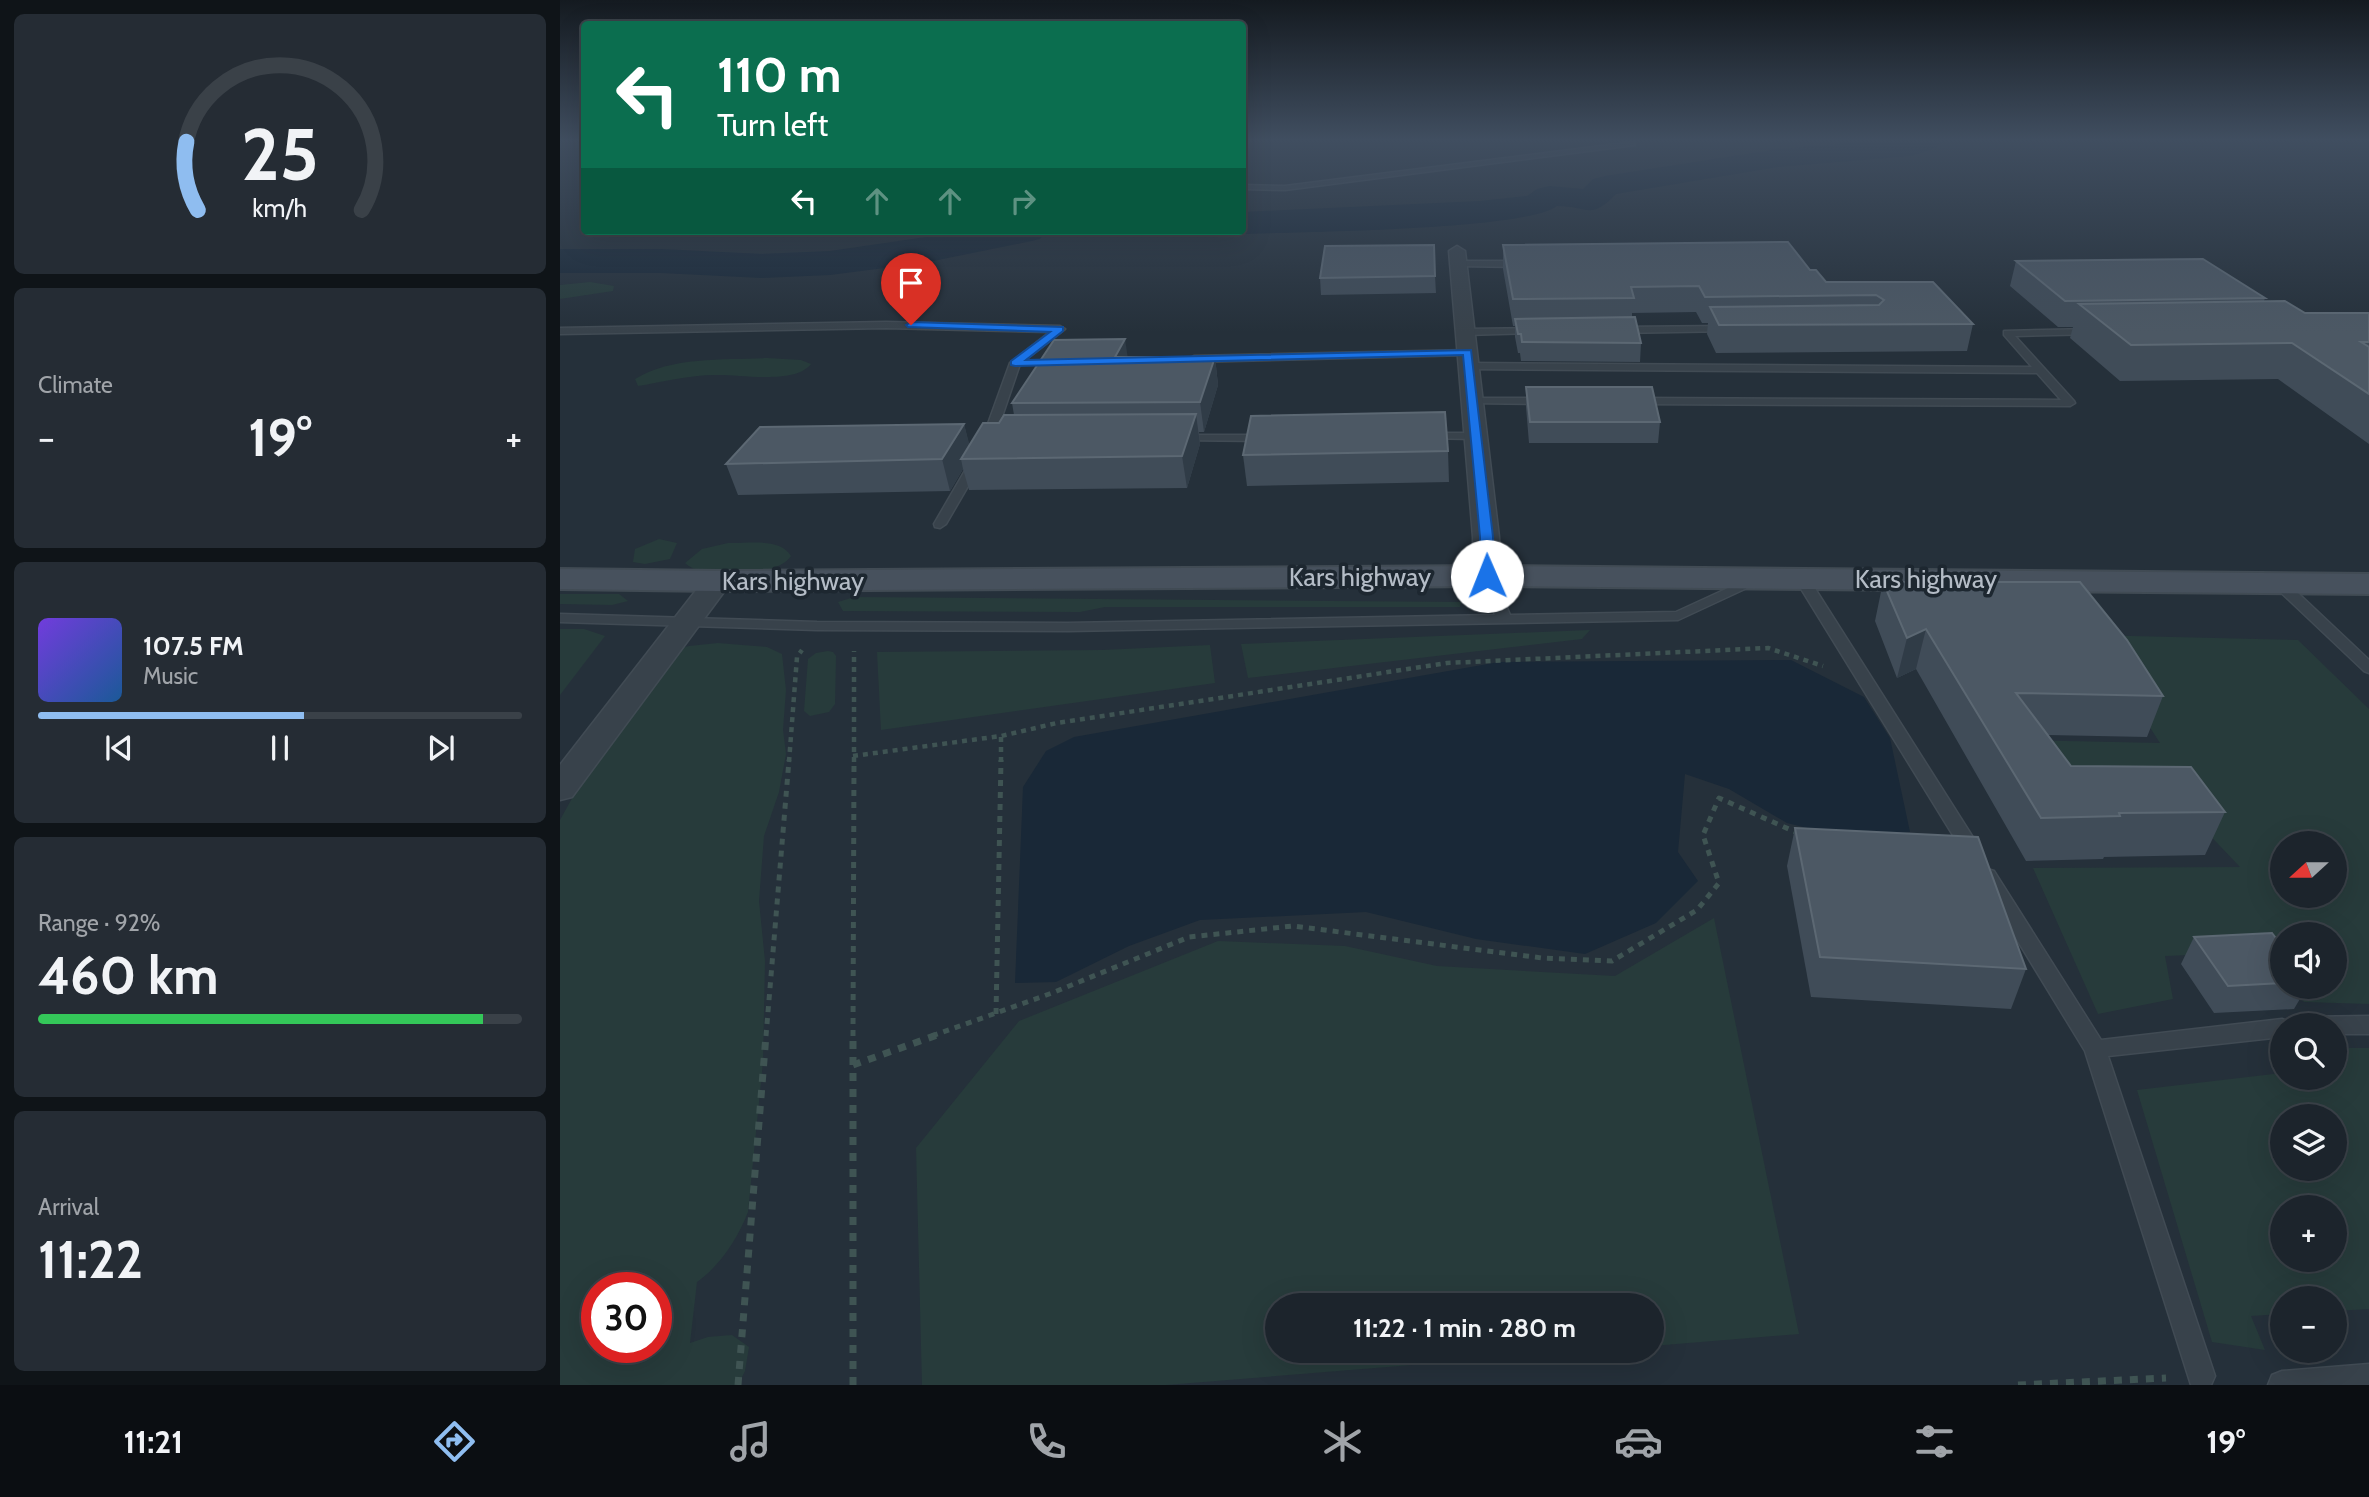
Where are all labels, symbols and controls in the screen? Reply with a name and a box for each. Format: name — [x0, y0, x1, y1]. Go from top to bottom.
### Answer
text: 110 m — [717, 45, 841, 104]
icon: left — [602, 49, 693, 140]
text: Turn left — [717, 105, 828, 144]
text: 25 — [241, 110, 319, 198]
icon: left — [785, 182, 823, 220]
icon: ahead — [858, 182, 896, 220]
icon: ahead — [931, 182, 969, 220]
icon: right — [1004, 182, 1042, 220]
text: km/h — [253, 193, 307, 223]
pin — [881, 253, 941, 325]
icon: arrive — [892, 264, 930, 302]
text: Climate — [38, 371, 113, 399]
text: 19° — [248, 406, 312, 469]
text: − — [38, 414, 55, 461]
text: + — [505, 414, 522, 461]
position arrow — [1450, 539, 1524, 613]
street label: Kars highway — [1289, 561, 1431, 593]
street label: Kars highway — [1855, 563, 1997, 595]
street label: Kars highway — [722, 565, 864, 597]
text: 107.5 FM — [143, 630, 244, 662]
text: Music — [143, 662, 198, 690]
icon: previous — [100, 729, 138, 767]
icon: pause — [261, 729, 299, 767]
icon: next — [422, 729, 460, 767]
north arrow — [2270, 831, 2347, 908]
map controls — [2270, 831, 2347, 1363]
text: Range · 92% — [38, 909, 161, 937]
button: sound — [2270, 922, 2347, 999]
text: 460 km — [38, 944, 218, 1007]
button: search — [2270, 1013, 2347, 1090]
button: layers — [2270, 1104, 2347, 1181]
text: Arrival — [38, 1193, 99, 1221]
button: + — [2270, 1195, 2347, 1272]
text: 11:22 — [38, 1228, 143, 1291]
speed limit sign: 30 — [581, 1272, 672, 1363]
button: − — [2270, 1286, 2347, 1363]
text: 11:22 · 1 min · 280 m — [1353, 1312, 1576, 1344]
icon: directions — [430, 1417, 479, 1466]
icon: music — [726, 1417, 775, 1466]
icon: phone — [1022, 1417, 1071, 1466]
icon: climate — [1318, 1417, 1367, 1466]
icon: car — [1614, 1417, 1663, 1466]
icon: filters — [1910, 1417, 1959, 1466]
text: 11:21 — [124, 1422, 183, 1461]
text: 19° — [2206, 1422, 2245, 1461]

